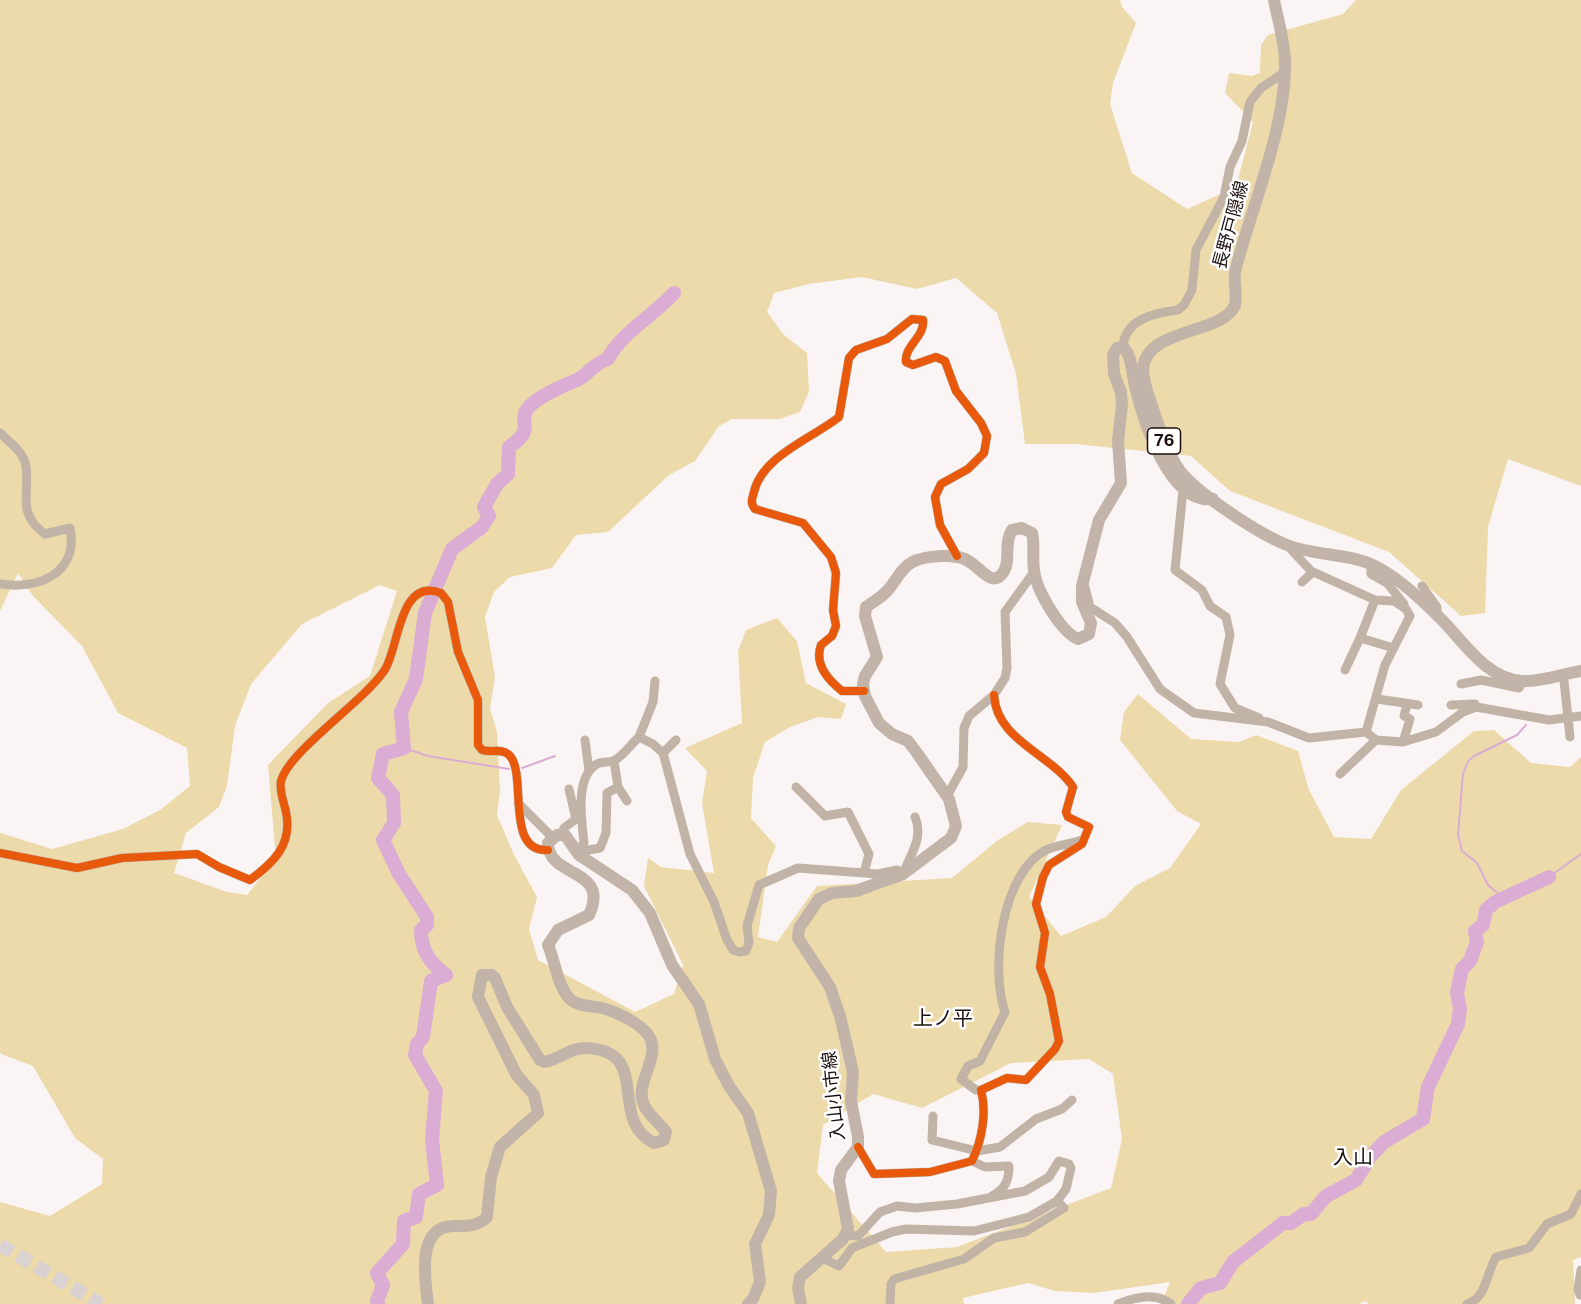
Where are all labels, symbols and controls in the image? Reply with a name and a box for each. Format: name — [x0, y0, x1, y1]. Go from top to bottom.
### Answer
street label: 長野戸隠線 — [1209, 179, 1253, 271]
road number: 76 — [1148, 428, 1180, 454]
district label: 上ノ平 — [913, 1007, 973, 1031]
street label: 入山小市線 — [819, 1050, 849, 1142]
district label: 入山 — [1333, 1146, 1373, 1170]

